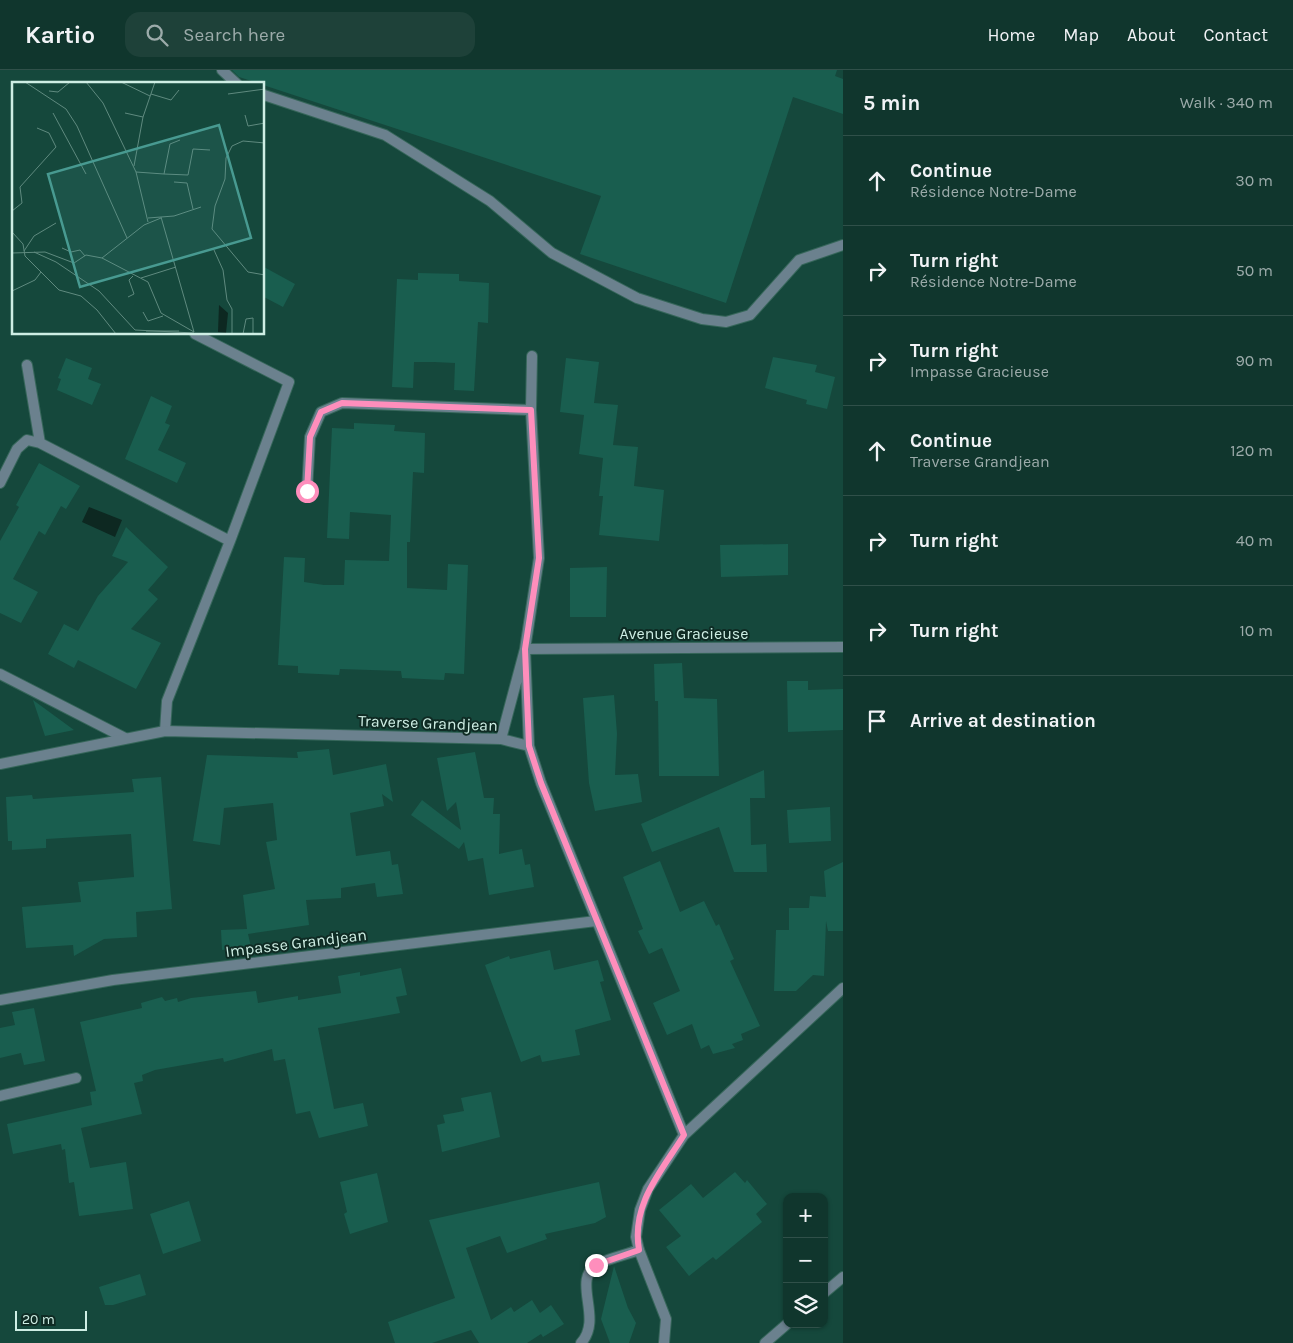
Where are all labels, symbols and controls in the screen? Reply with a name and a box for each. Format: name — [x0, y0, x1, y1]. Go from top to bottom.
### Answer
search box — [125, 12, 475, 57]
text: Kartio — [25, 21, 95, 49]
icon: search — [143, 21, 171, 49]
text: Search here — [183, 24, 285, 46]
text: Home — [987, 24, 1035, 46]
text: Map — [1063, 24, 1099, 46]
text: About — [1127, 24, 1176, 46]
text: Contact — [1204, 24, 1268, 46]
inset map — [12, 82, 265, 335]
text: 5 min — [863, 91, 920, 115]
text: Walk · 340 m — [1180, 93, 1273, 112]
text: Continue — [910, 160, 992, 182]
icon: ahead — [863, 167, 891, 195]
text: 30 m — [1235, 171, 1273, 190]
text: Résidence Notre-Dame — [910, 182, 1077, 201]
text: Turn right — [910, 250, 999, 272]
icon: right — [863, 257, 891, 285]
text: 50 m — [1236, 261, 1273, 280]
text: Résidence Notre-Dame — [910, 272, 1077, 291]
text: Turn right — [910, 340, 999, 362]
icon: right — [863, 347, 891, 375]
text: 90 m — [1235, 351, 1273, 370]
text: Impasse Gracieuse — [910, 362, 1049, 381]
text: Continue — [910, 430, 992, 452]
icon: ahead — [863, 437, 891, 465]
text: 120 m — [1230, 441, 1273, 460]
text: Traverse Grandjean — [910, 452, 1050, 471]
route start — [296, 480, 319, 503]
icon: right — [863, 527, 891, 555]
text: Turn right — [910, 530, 999, 552]
text: 40 m — [1236, 531, 1273, 550]
icon: right — [863, 617, 891, 645]
text: Turn right — [910, 620, 999, 642]
text: 10 m — [1239, 621, 1273, 640]
street label: Avenue Gracieuse — [620, 624, 748, 643]
icon: arrive — [863, 707, 891, 735]
text: Arrive at destination — [910, 710, 1096, 732]
street label: Traverse Grandjean — [358, 711, 498, 735]
street label: Impasse Grandjean — [224, 925, 368, 961]
map controls — [783, 1193, 828, 1328]
button: + — [783, 1193, 828, 1238]
button: − — [783, 1238, 828, 1283]
route end — [585, 1254, 608, 1277]
button: layers — [783, 1283, 828, 1328]
scale bar — [15, 1308, 88, 1331]
text: 20 m — [22, 1311, 55, 1328]

